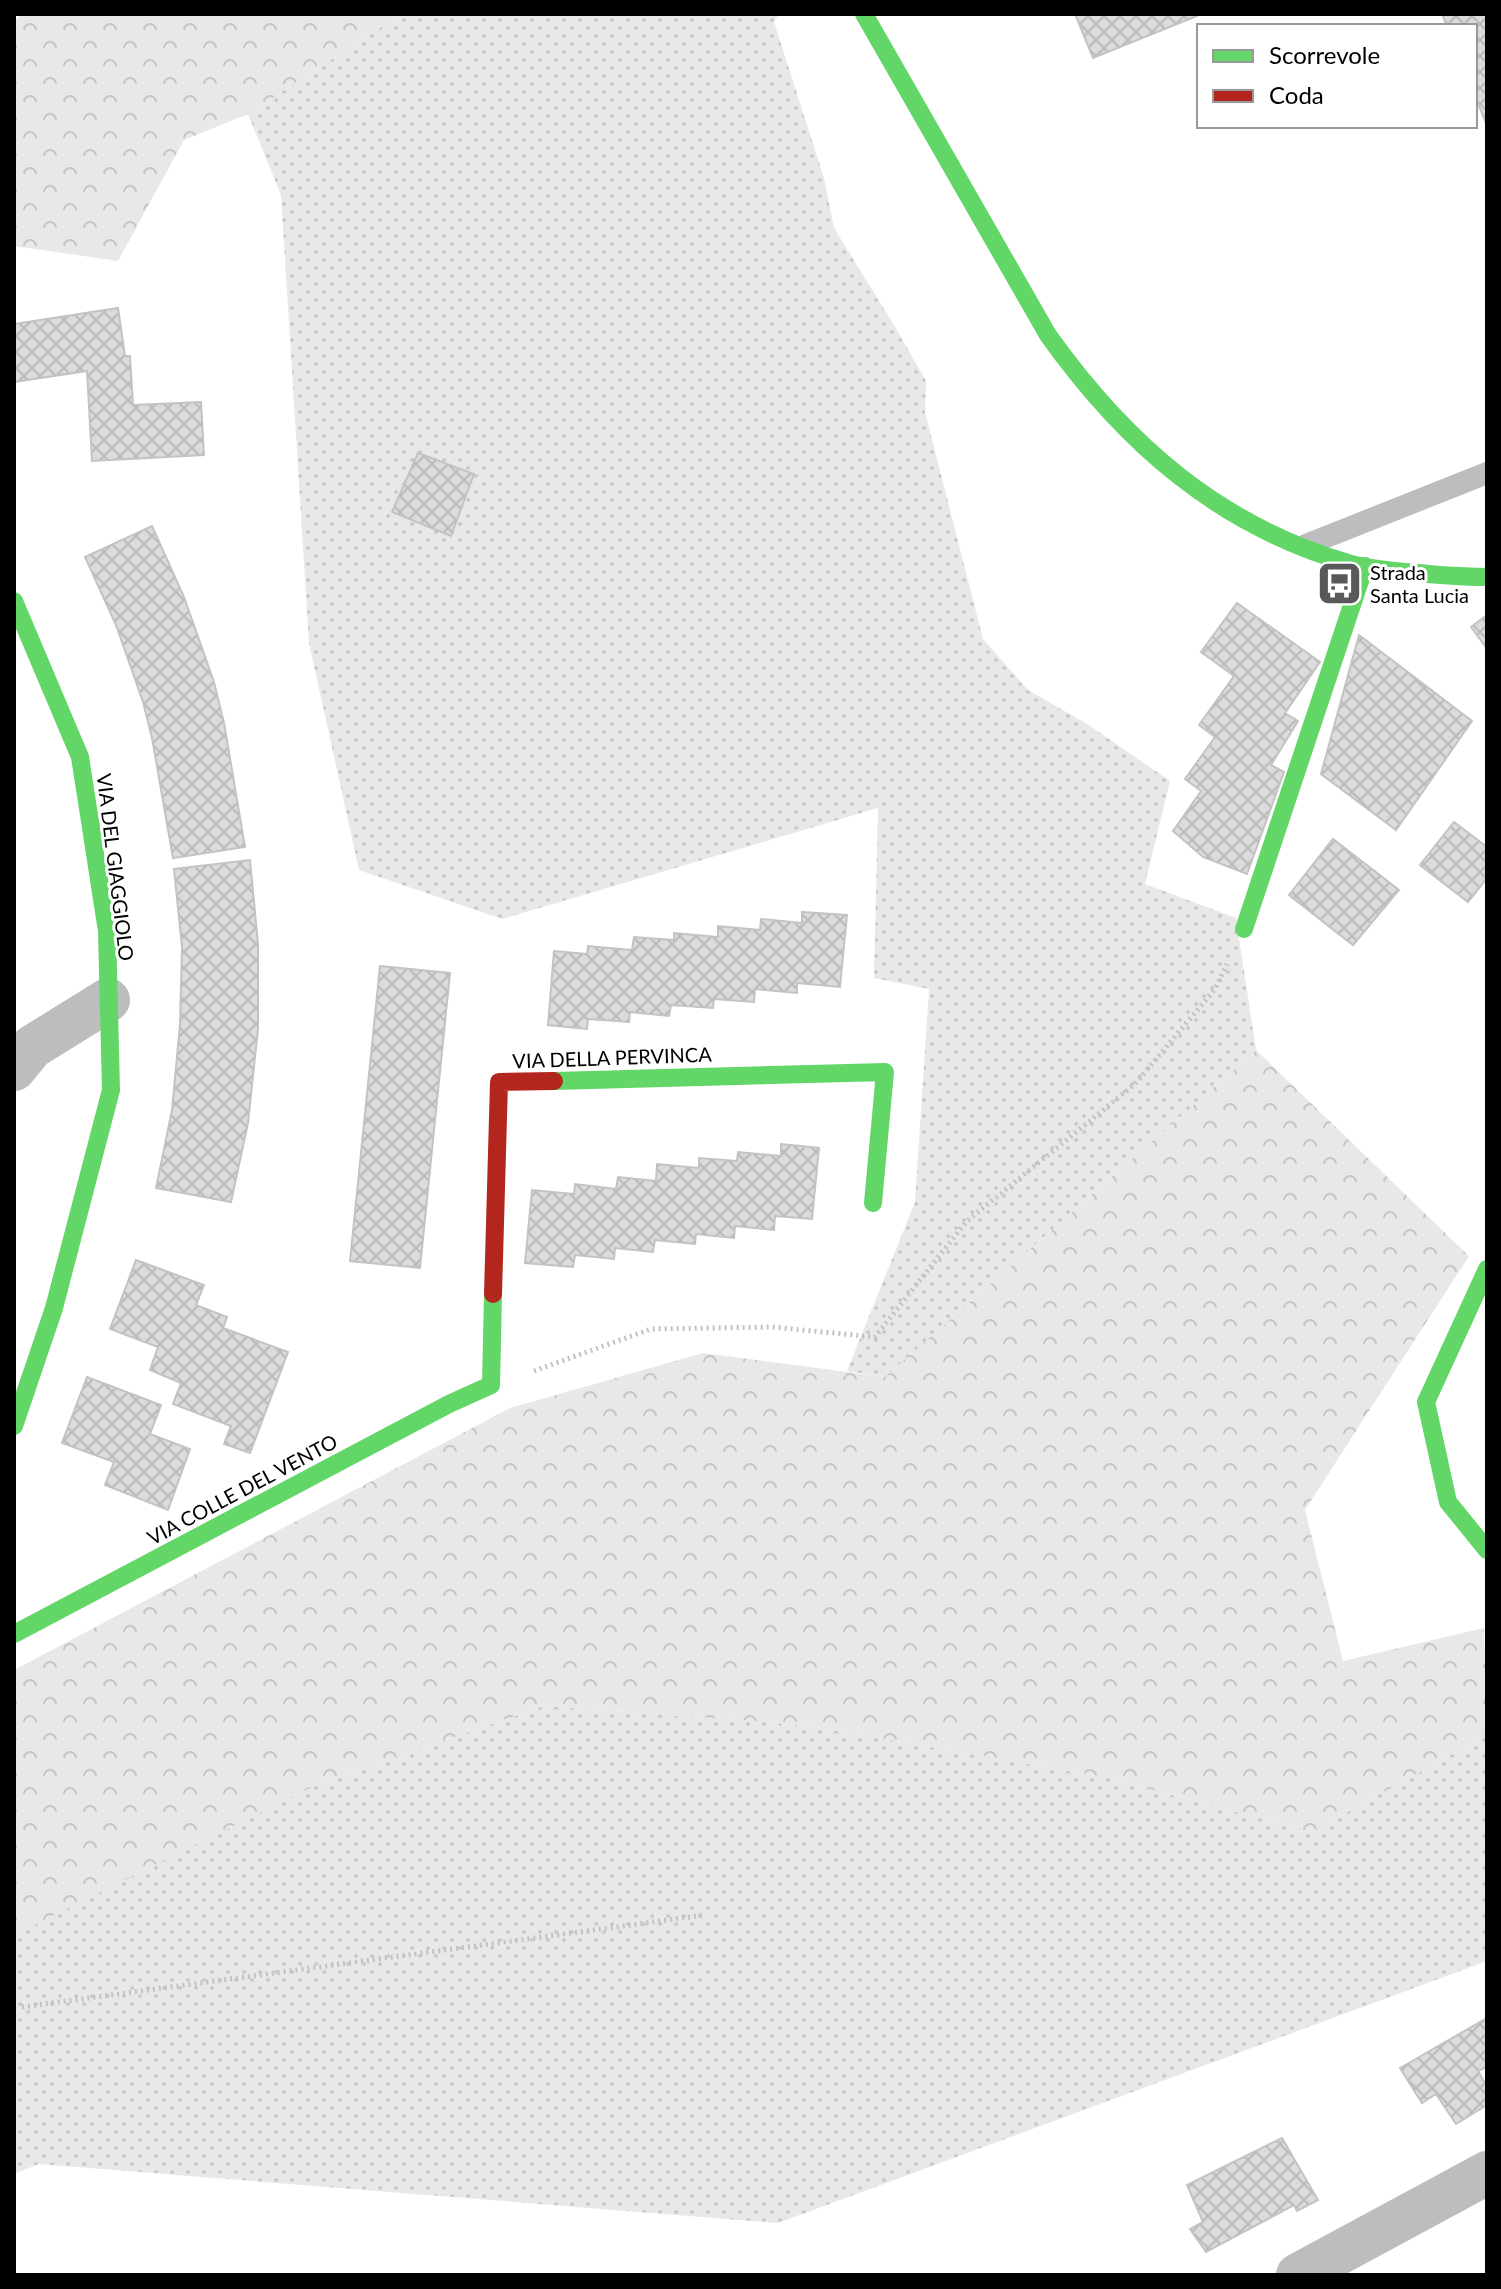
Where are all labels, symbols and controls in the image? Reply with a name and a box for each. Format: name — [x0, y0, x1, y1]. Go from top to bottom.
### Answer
legend — [1197, 24, 1477, 128]
text: Scorrevole — [1269, 40, 1380, 69]
text: Coda — [1269, 80, 1324, 109]
bus stop icon: Strada Santa Lucia — [1315, 559, 1363, 607]
place label: Strada Santa Lucia — [1370, 560, 1469, 607]
street label: VIA DEL GIAGGIOLO — [93, 772, 139, 962]
street label: VIA DELLA PERVINCA — [512, 1042, 713, 1072]
street label: VIA COLLE DEL VENTO — [143, 1429, 341, 1549]

